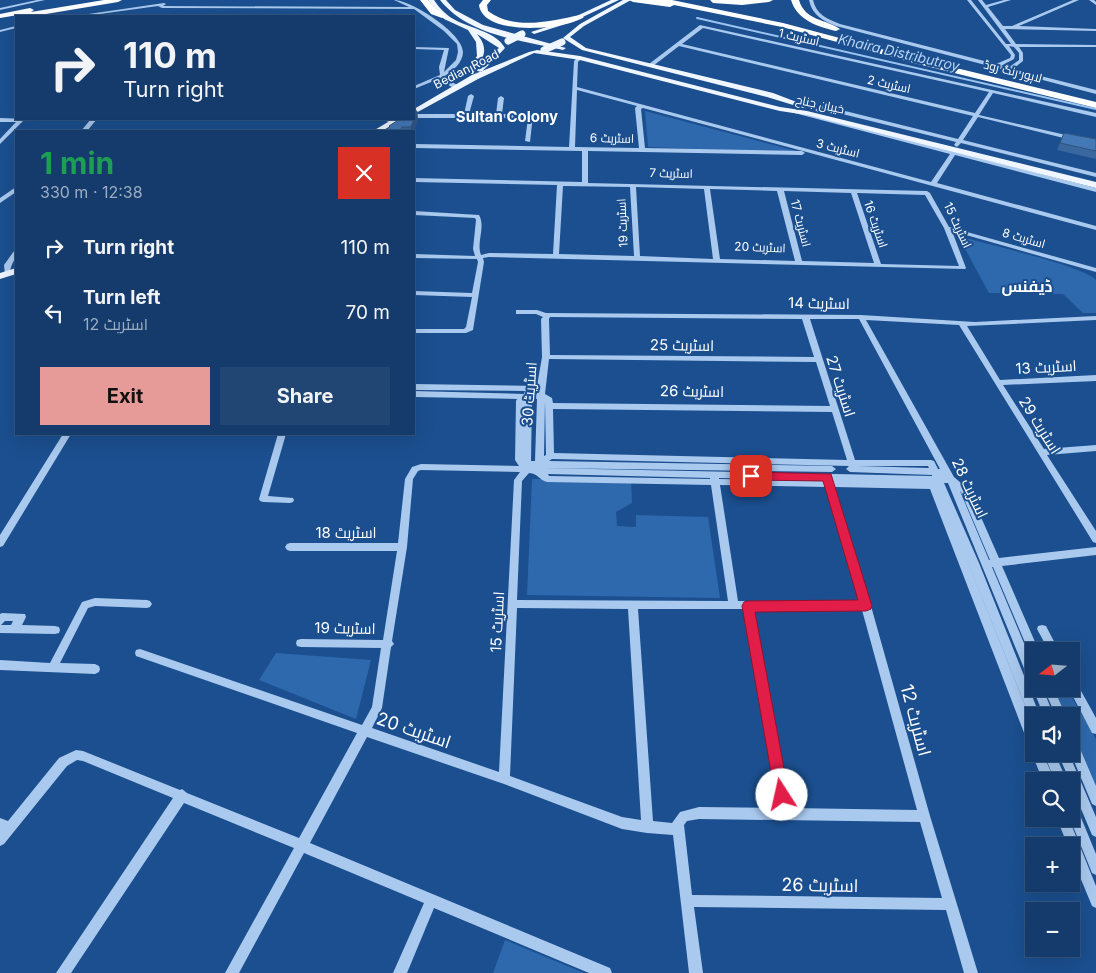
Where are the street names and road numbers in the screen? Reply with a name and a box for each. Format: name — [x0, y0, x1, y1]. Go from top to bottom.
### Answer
street label: اسٹریٹ 1 — [777, 25, 821, 49]
street label: Bedian Road — [431, 46, 501, 92]
street label: لاہور رنگ روڈ — [982, 57, 1044, 86]
street label: اسٹریٹ 2 — [866, 72, 912, 96]
street label: خیبان جناح — [794, 92, 846, 117]
street label: اسٹریٹ 6 — [590, 130, 634, 146]
street label: اسٹریٹ 3 — [815, 135, 861, 161]
street label: اسٹریٹ 7 — [649, 165, 693, 181]
street label: اسٹریٹ 19 — [613, 198, 631, 248]
street label: اسٹریٹ 17 — [787, 198, 815, 248]
street label: اسٹریٹ 16 — [861, 198, 891, 250]
street label: اسٹریٹ 15 — [941, 200, 975, 250]
street label: اسٹریٹ 8 — [1001, 225, 1047, 251]
street label: اسٹریٹ 20 — [734, 239, 786, 255]
street label: اسٹریٹ 14 — [788, 293, 850, 313]
street label: اسٹریٹ 25 — [650, 335, 714, 355]
street label: اسٹریٹ 27 — [822, 353, 860, 419]
street label: اسٹریٹ 13 — [1015, 356, 1077, 378]
street label: اسٹریٹ 30 — [517, 361, 541, 427]
street label: اسٹریٹ 26 — [660, 381, 724, 401]
street label: اسٹریٹ 29 — [1015, 393, 1065, 457]
street label: اسٹریٹ 28 — [948, 455, 992, 521]
street label: اسٹریٹ 18 — [315, 523, 377, 542]
street label: اسٹریٹ 15 — [486, 591, 508, 653]
street label: اسٹریٹ 19 — [314, 618, 376, 638]
street label: اسٹریٹ 12 — [895, 682, 936, 758]
street label: اسٹریٹ 20 — [374, 707, 454, 753]
street label: اسٹریٹ 26 — [781, 874, 859, 897]

